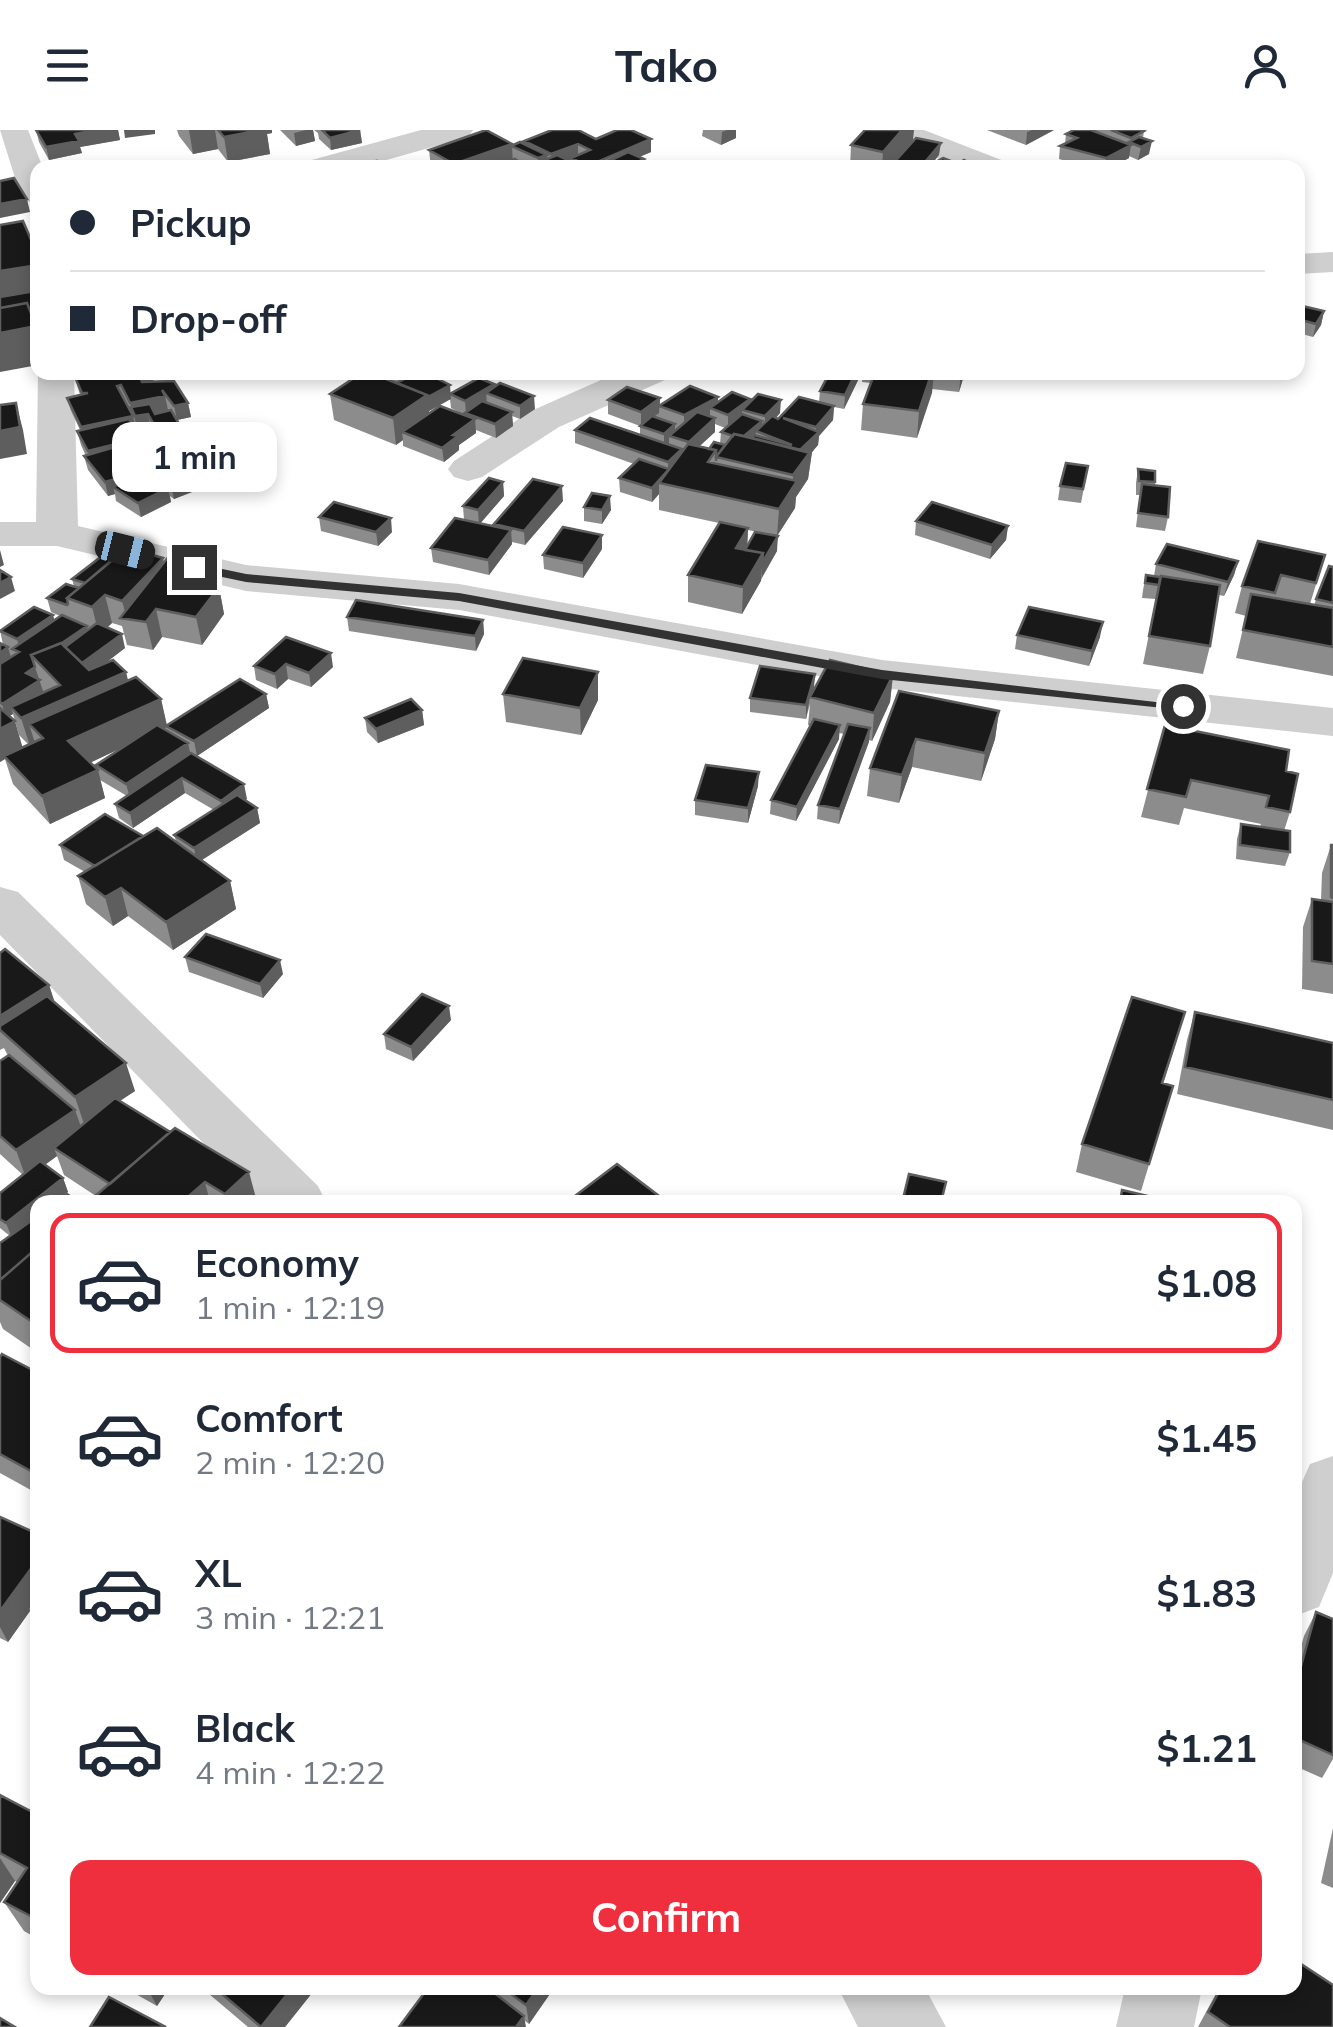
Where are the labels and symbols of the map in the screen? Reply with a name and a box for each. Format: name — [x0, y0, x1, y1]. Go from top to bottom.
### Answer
callout: 1 min — [111, 422, 276, 492]
car — [92, 528, 158, 572]
route end — [172, 545, 217, 590]
route start — [1161, 684, 1206, 729]

